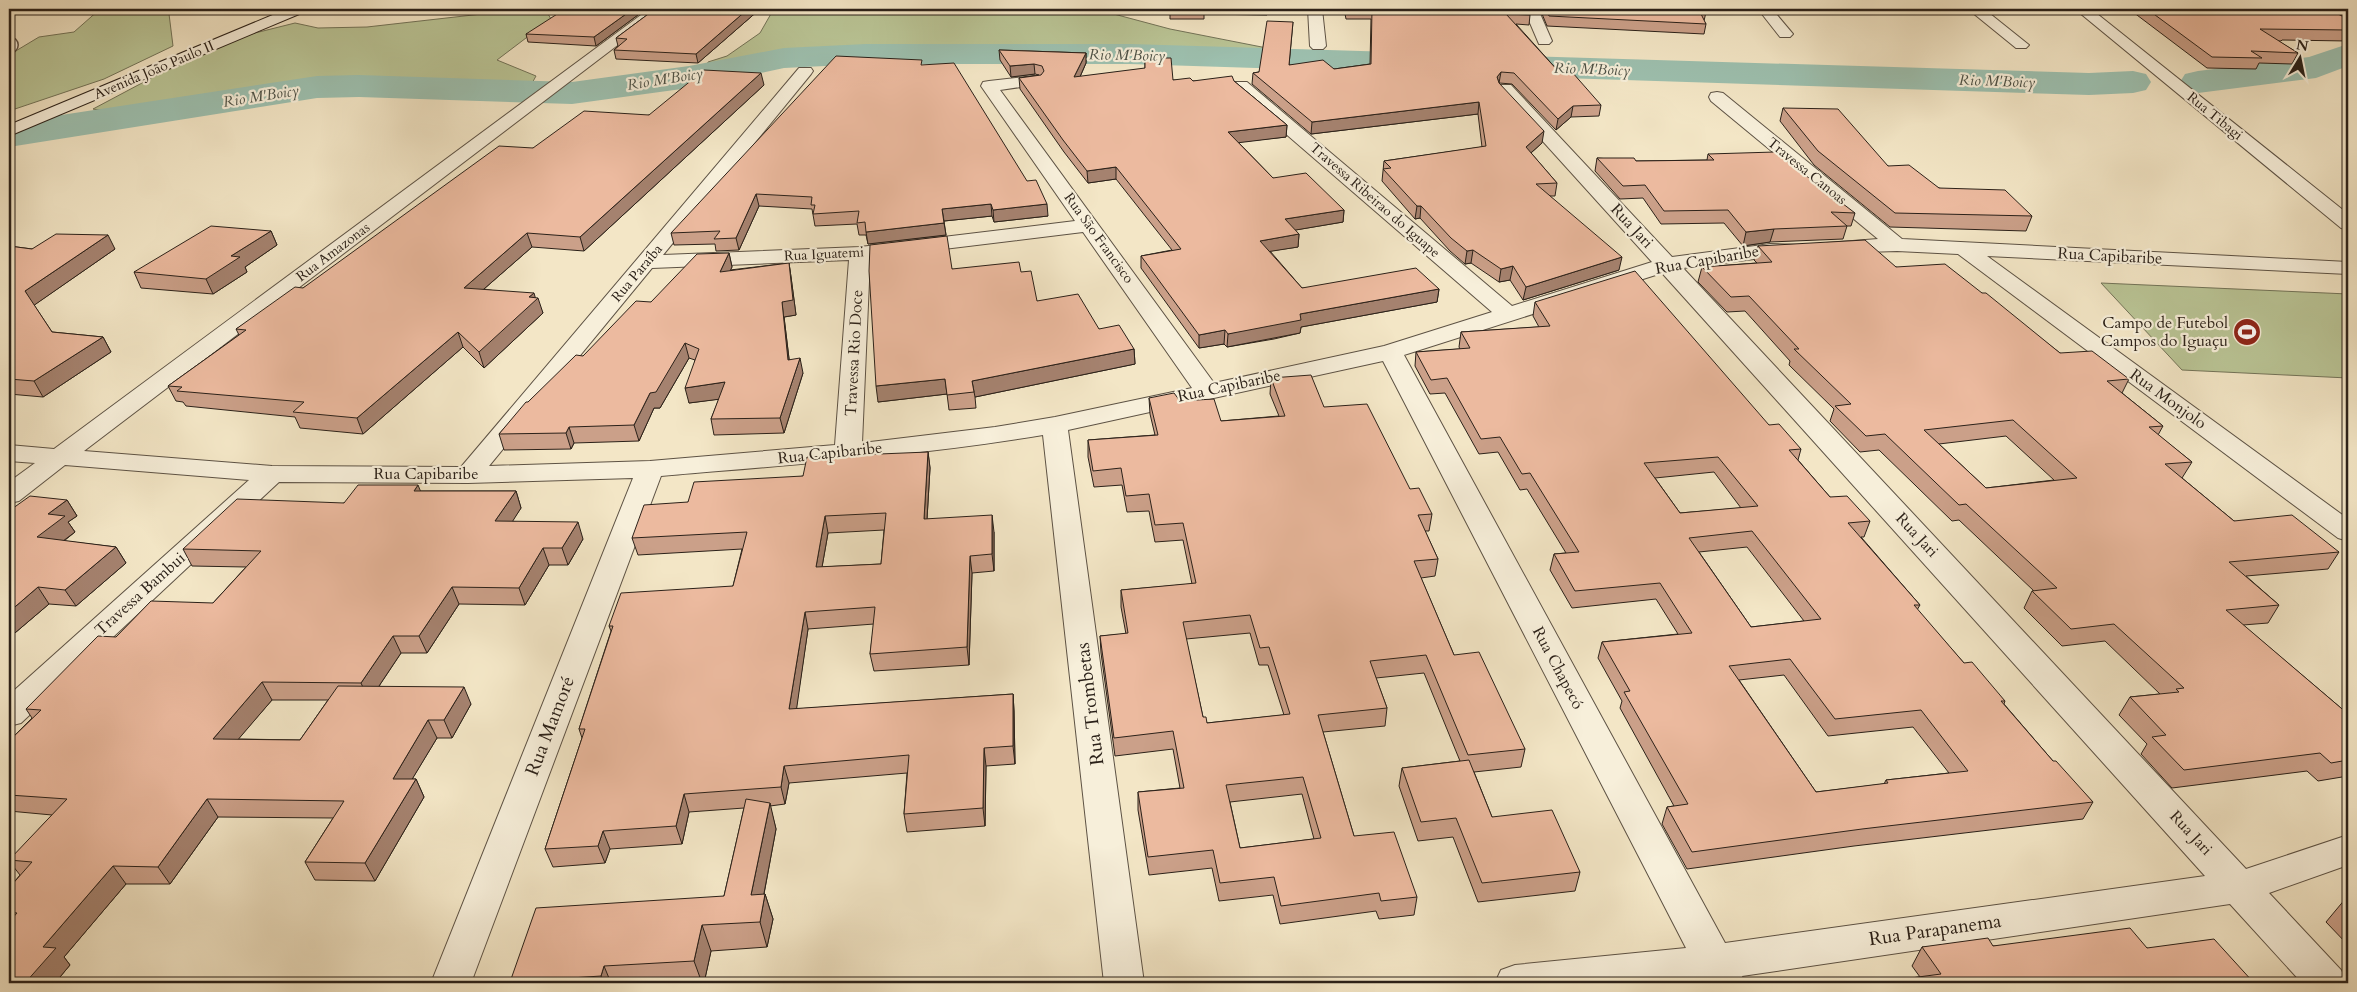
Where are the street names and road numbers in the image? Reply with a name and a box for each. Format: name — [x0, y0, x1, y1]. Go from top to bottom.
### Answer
street label: Avenida João Paulo II — [91, 36, 217, 104]
street label: Rua Tibagi — [2183, 88, 2247, 144]
street label: Travessa Canoas — [1763, 133, 1851, 209]
street label: Travessa Ribeirao do Iguape — [1306, 138, 1444, 262]
street label: Rua São Francisco — [1060, 189, 1139, 287]
street label: Rua Jari — [1606, 199, 1659, 254]
street label: Rua Amazonas — [292, 218, 374, 286]
street label: Rua Paraíba — [607, 240, 667, 306]
street label: Rua Capibaribe — [1653, 240, 1761, 280]
street label: Rua Iguatemi — [783, 242, 865, 266]
street label: Rua Capibaribe — [2057, 242, 2163, 270]
street label: Travessa Rio Doce — [840, 289, 868, 417]
street label: Rua Capibaribe — [1175, 364, 1283, 408]
street label: Rua Monjolo — [2125, 364, 2211, 434]
street label: Rua Capibaribe — [777, 437, 883, 469]
street label: Rua Capibaribe — [374, 463, 478, 485]
street label: Rua Jari — [1891, 508, 1944, 563]
street label: Travessa Bambui — [90, 547, 190, 641]
street label: Rua Chapecó — [1527, 623, 1589, 714]
street label: Rua Trombetas — [1070, 641, 1110, 767]
street label: Rua Mamoré — [519, 672, 581, 780]
street label: Rua Jari — [2165, 806, 2218, 861]
street label: Rua Parapanema — [1867, 908, 2003, 952]

